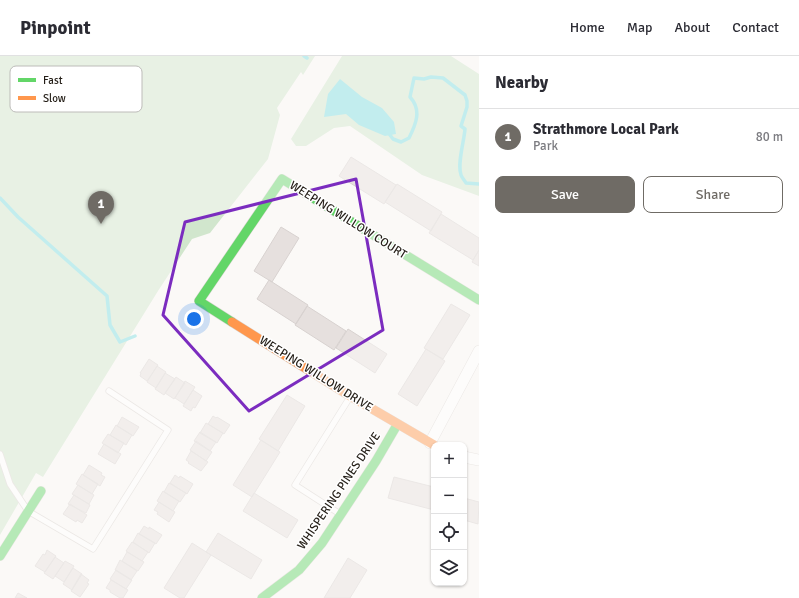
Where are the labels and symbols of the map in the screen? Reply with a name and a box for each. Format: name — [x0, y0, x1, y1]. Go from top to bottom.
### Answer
legend — [10, 66, 142, 112]
text: Fast — [43, 74, 63, 87]
text: Slow — [43, 92, 66, 105]
street label: WEEPING WILLOW COURT — [287, 178, 409, 262]
pin: 1 — [88, 191, 114, 224]
your location — [184, 309, 204, 329]
street label: WEEPING WILLOW DRIVE — [256, 333, 376, 415]
street label: WHISPERING PINES DRIVE — [294, 429, 384, 552]

